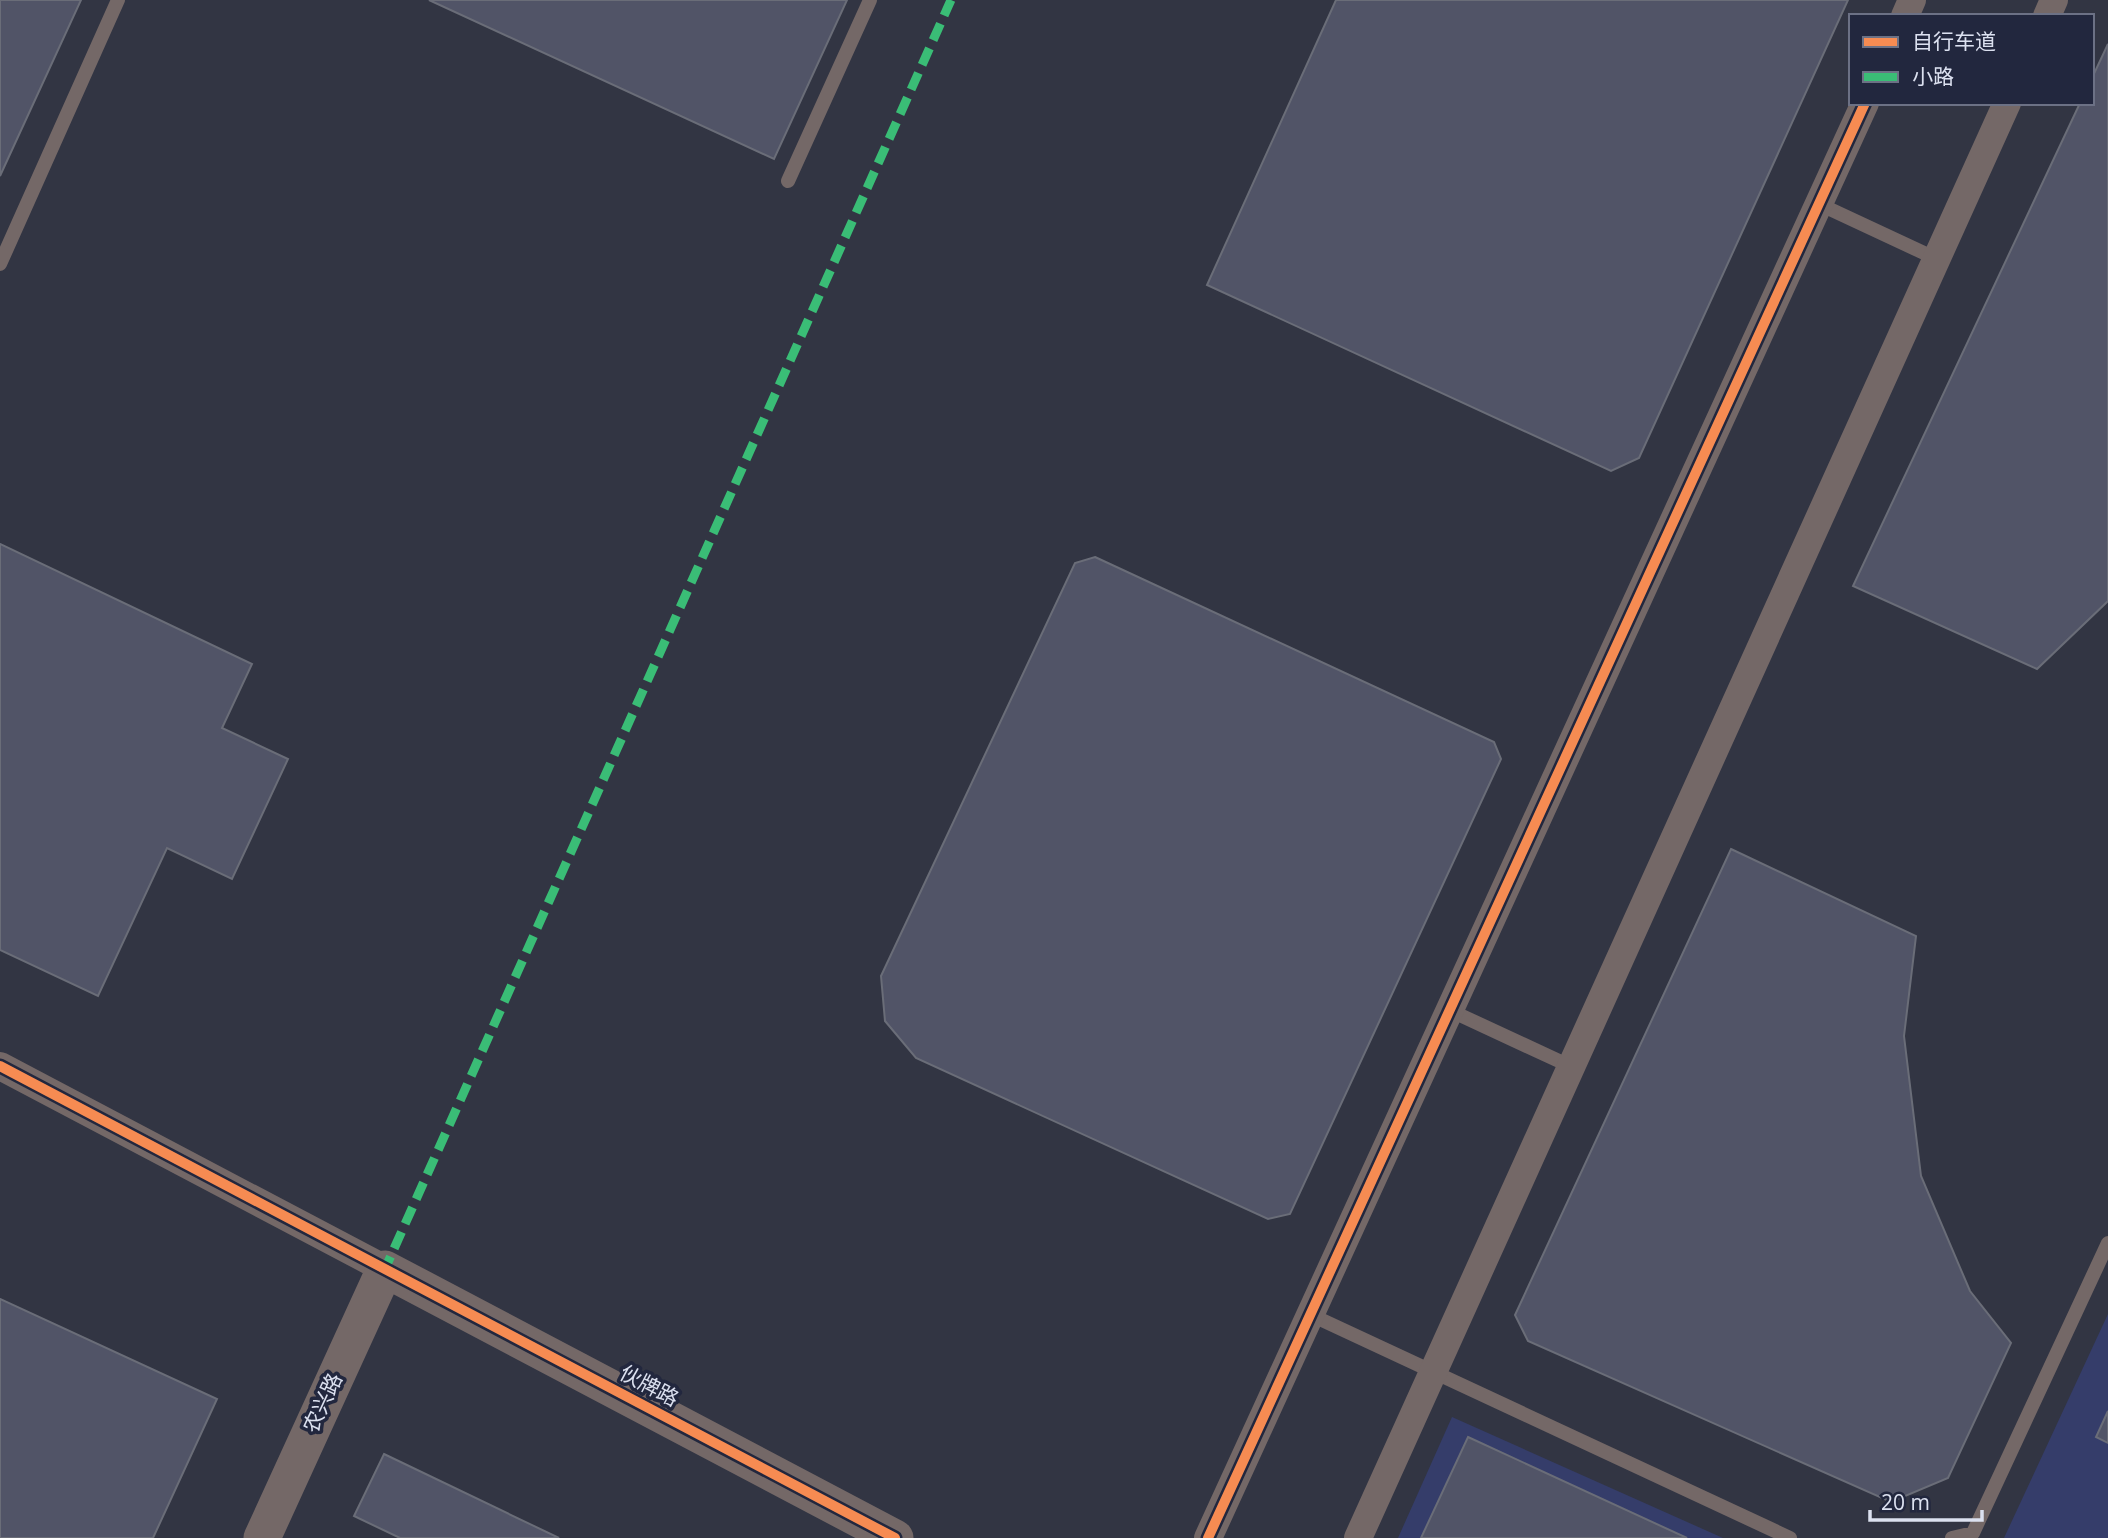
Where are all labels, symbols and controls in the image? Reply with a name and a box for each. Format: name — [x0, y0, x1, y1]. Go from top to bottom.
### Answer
legend — [1849, 14, 2094, 105]
text: 自行车道 — [1912, 27, 1996, 55]
text: 小路 — [1912, 62, 1954, 90]
street label: 伙牌路 — [615, 1358, 684, 1412]
street label: 农兴路 — [296, 1368, 348, 1437]
scale bar — [1870, 1478, 1982, 1522]
text: 20 m — [1881, 1488, 1930, 1516]

